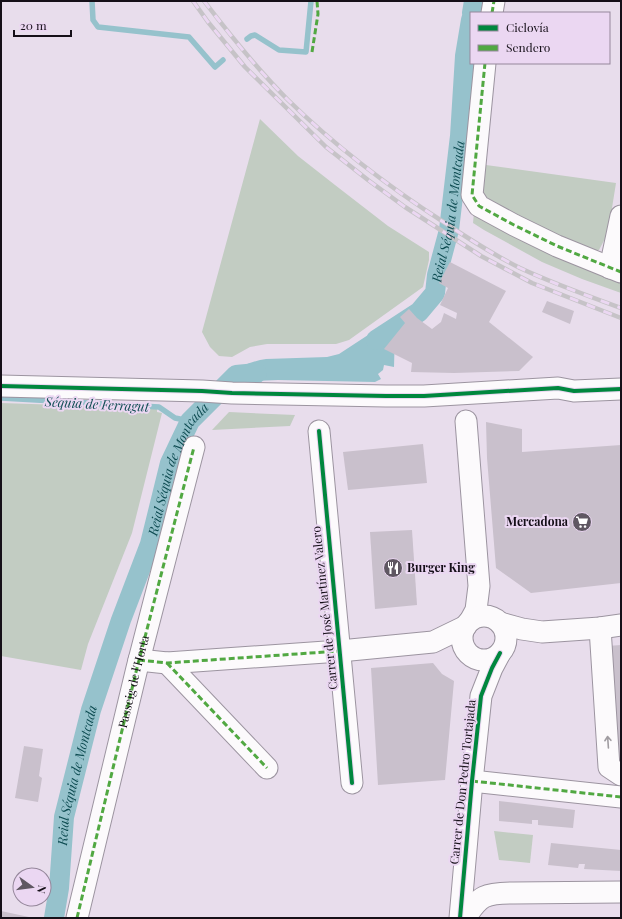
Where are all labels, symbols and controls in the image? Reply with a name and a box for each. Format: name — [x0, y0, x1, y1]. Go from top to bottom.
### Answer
scale bar — [14, 12, 71, 38]
legend — [470, 12, 610, 64]
text: 20 m — [20, 17, 47, 33]
text: Ciclovía — [506, 19, 549, 35]
text: Sendero — [506, 39, 551, 55]
water label: Reial Séquia de Montcada — [427, 139, 467, 284]
water label: Séquia de Ferragut — [44, 392, 150, 415]
water label: Reial Séquia de Montcada — [143, 398, 212, 538]
supermarket icon: Mercadona — [571, 511, 593, 533]
place label: Mercadona — [506, 513, 569, 529]
street label: Carrer de José Martínez Valero — [307, 525, 341, 691]
restaurant icon: Burger King — [382, 557, 404, 579]
place label: Burger King — [407, 559, 475, 575]
street label: Passeig de l'Horta — [114, 633, 152, 730]
street label: Carrer de Don Pedro Tortajada — [445, 699, 479, 865]
water label: Reial Séquia de Montcada — [53, 702, 100, 847]
one-way arrow — [604, 736, 611, 749]
north arrow — [12, 867, 52, 907]
text: N — [34, 884, 50, 895]

